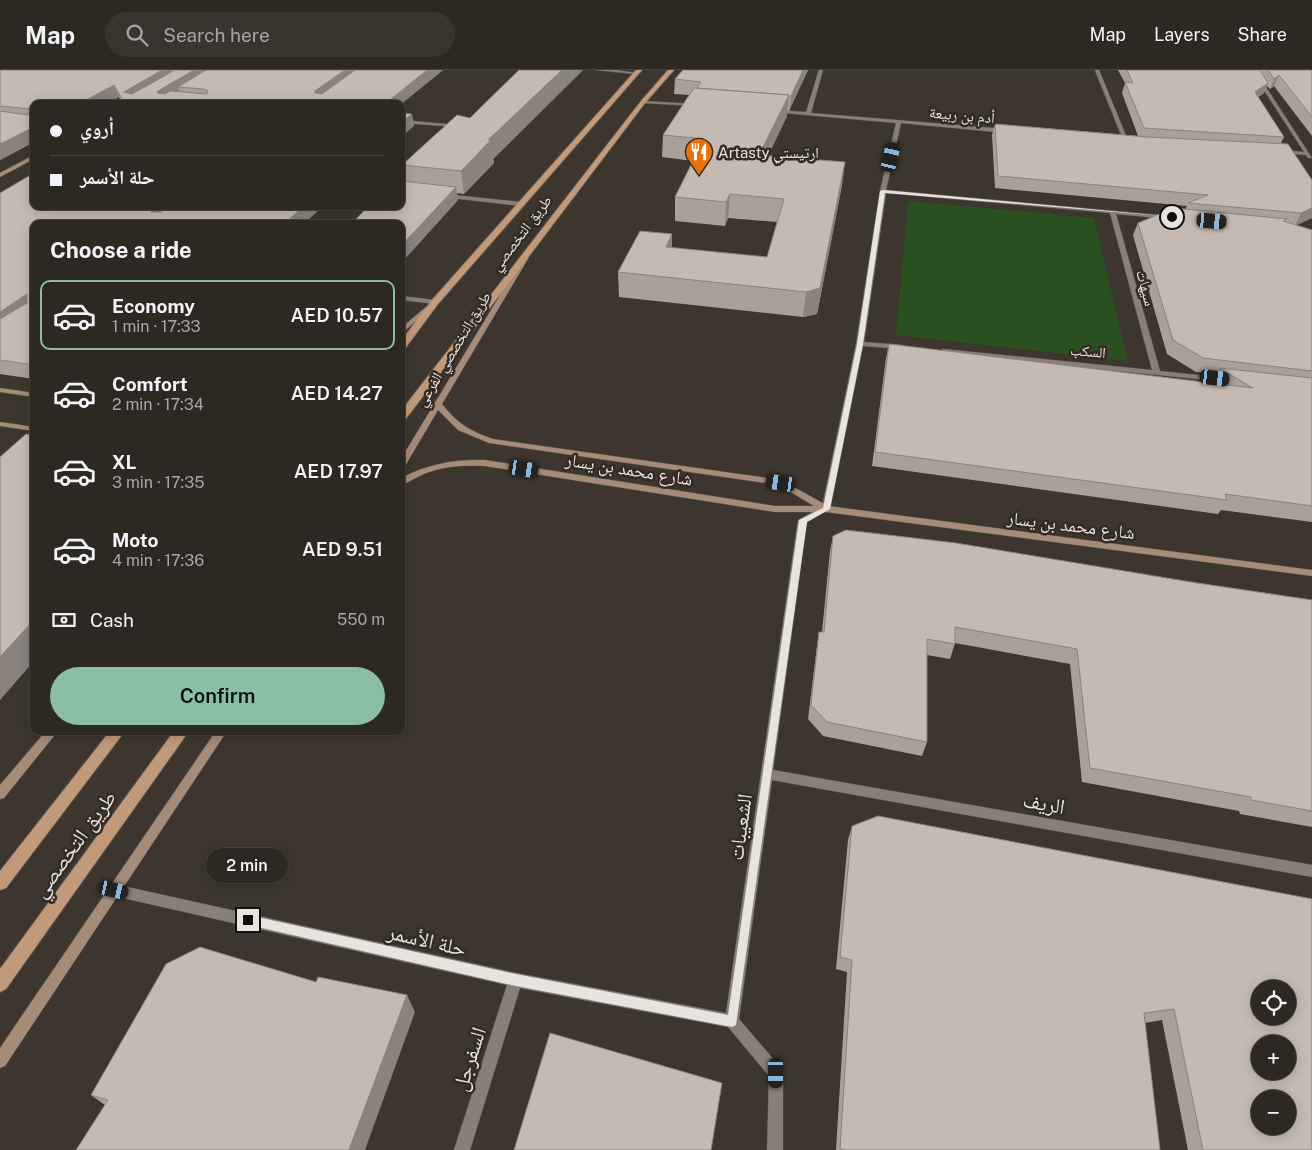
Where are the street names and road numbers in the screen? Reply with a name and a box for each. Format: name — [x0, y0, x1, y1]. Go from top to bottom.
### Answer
street label: أدم بن ربيعة — [928, 104, 996, 128]
street label: طريق التخصصي — [487, 192, 558, 276]
street label: سيهات — [1132, 268, 1159, 308]
street label: طريق التخصصي الفرعي — [412, 289, 497, 411]
street label: السكب — [1069, 341, 1107, 361]
street label: شارع محمد بن يسار — [563, 448, 694, 490]
street label: شارع محمد بن يسار — [1005, 507, 1136, 544]
street label: طريق التخصصي — [27, 786, 125, 905]
street label: الريف — [1021, 787, 1067, 819]
street label: الشعيبات — [723, 792, 757, 862]
street label: حلة الأسمر — [384, 919, 469, 961]
street label: السفرجل — [447, 1024, 492, 1094]

